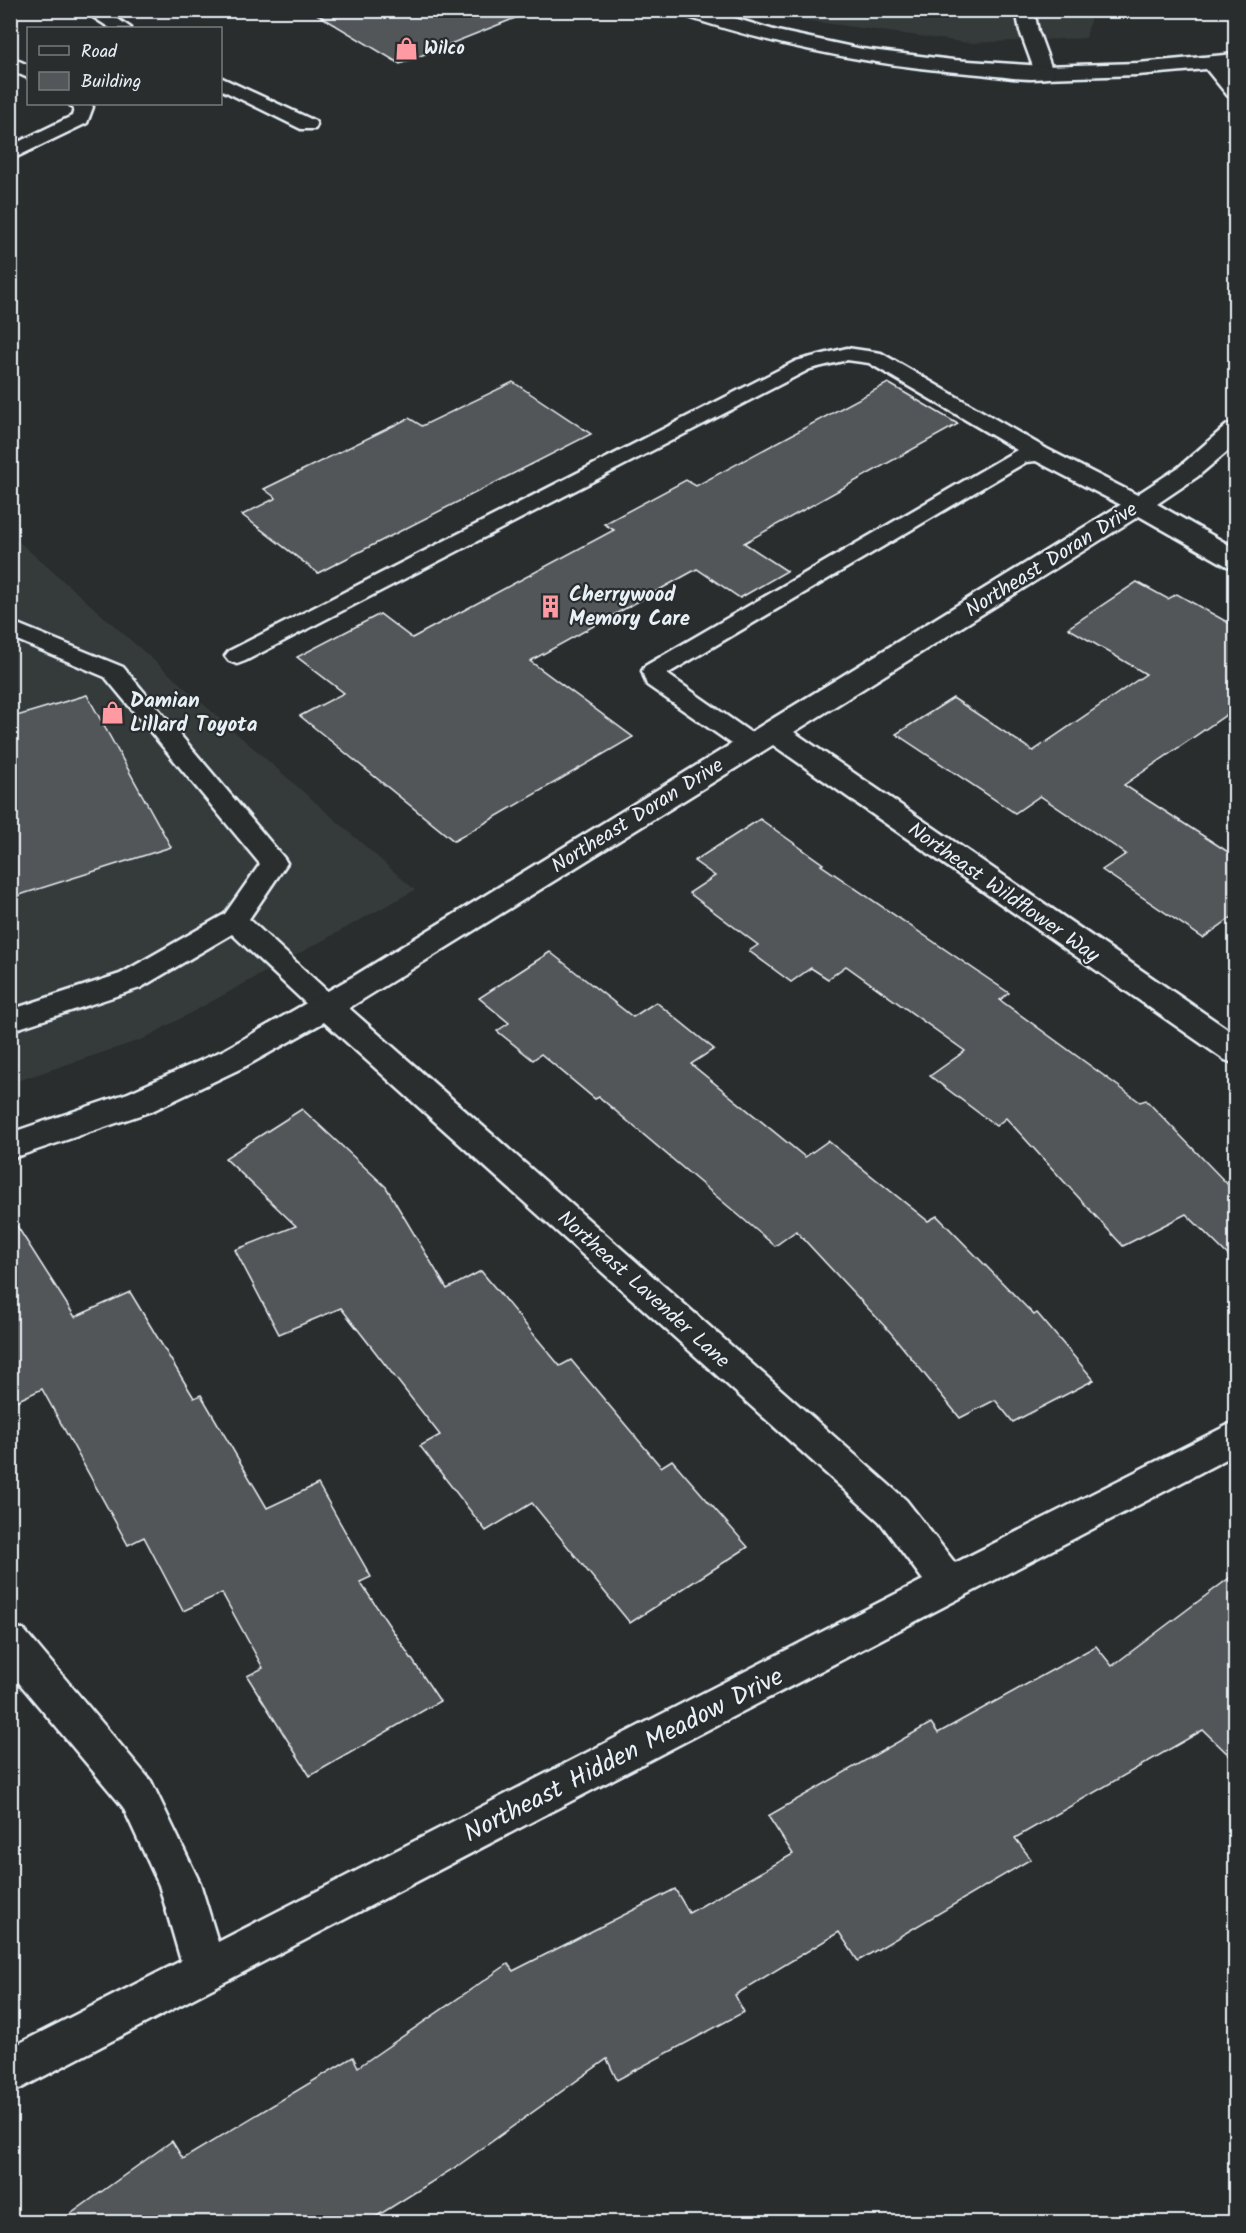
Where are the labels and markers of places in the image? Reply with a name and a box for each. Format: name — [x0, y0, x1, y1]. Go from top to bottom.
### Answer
shop icon: Wilco — [393, 35, 419, 61]
place label: Wilco — [424, 35, 465, 64]
place label: Cherrywood Memory Care — [569, 579, 690, 636]
building icon: Cherrywood Memory Care — [538, 593, 564, 619]
place label: Damian Lillard Toyota — [130, 685, 258, 742]
shop icon: Damian Lillard Toyota — [99, 699, 125, 725]

